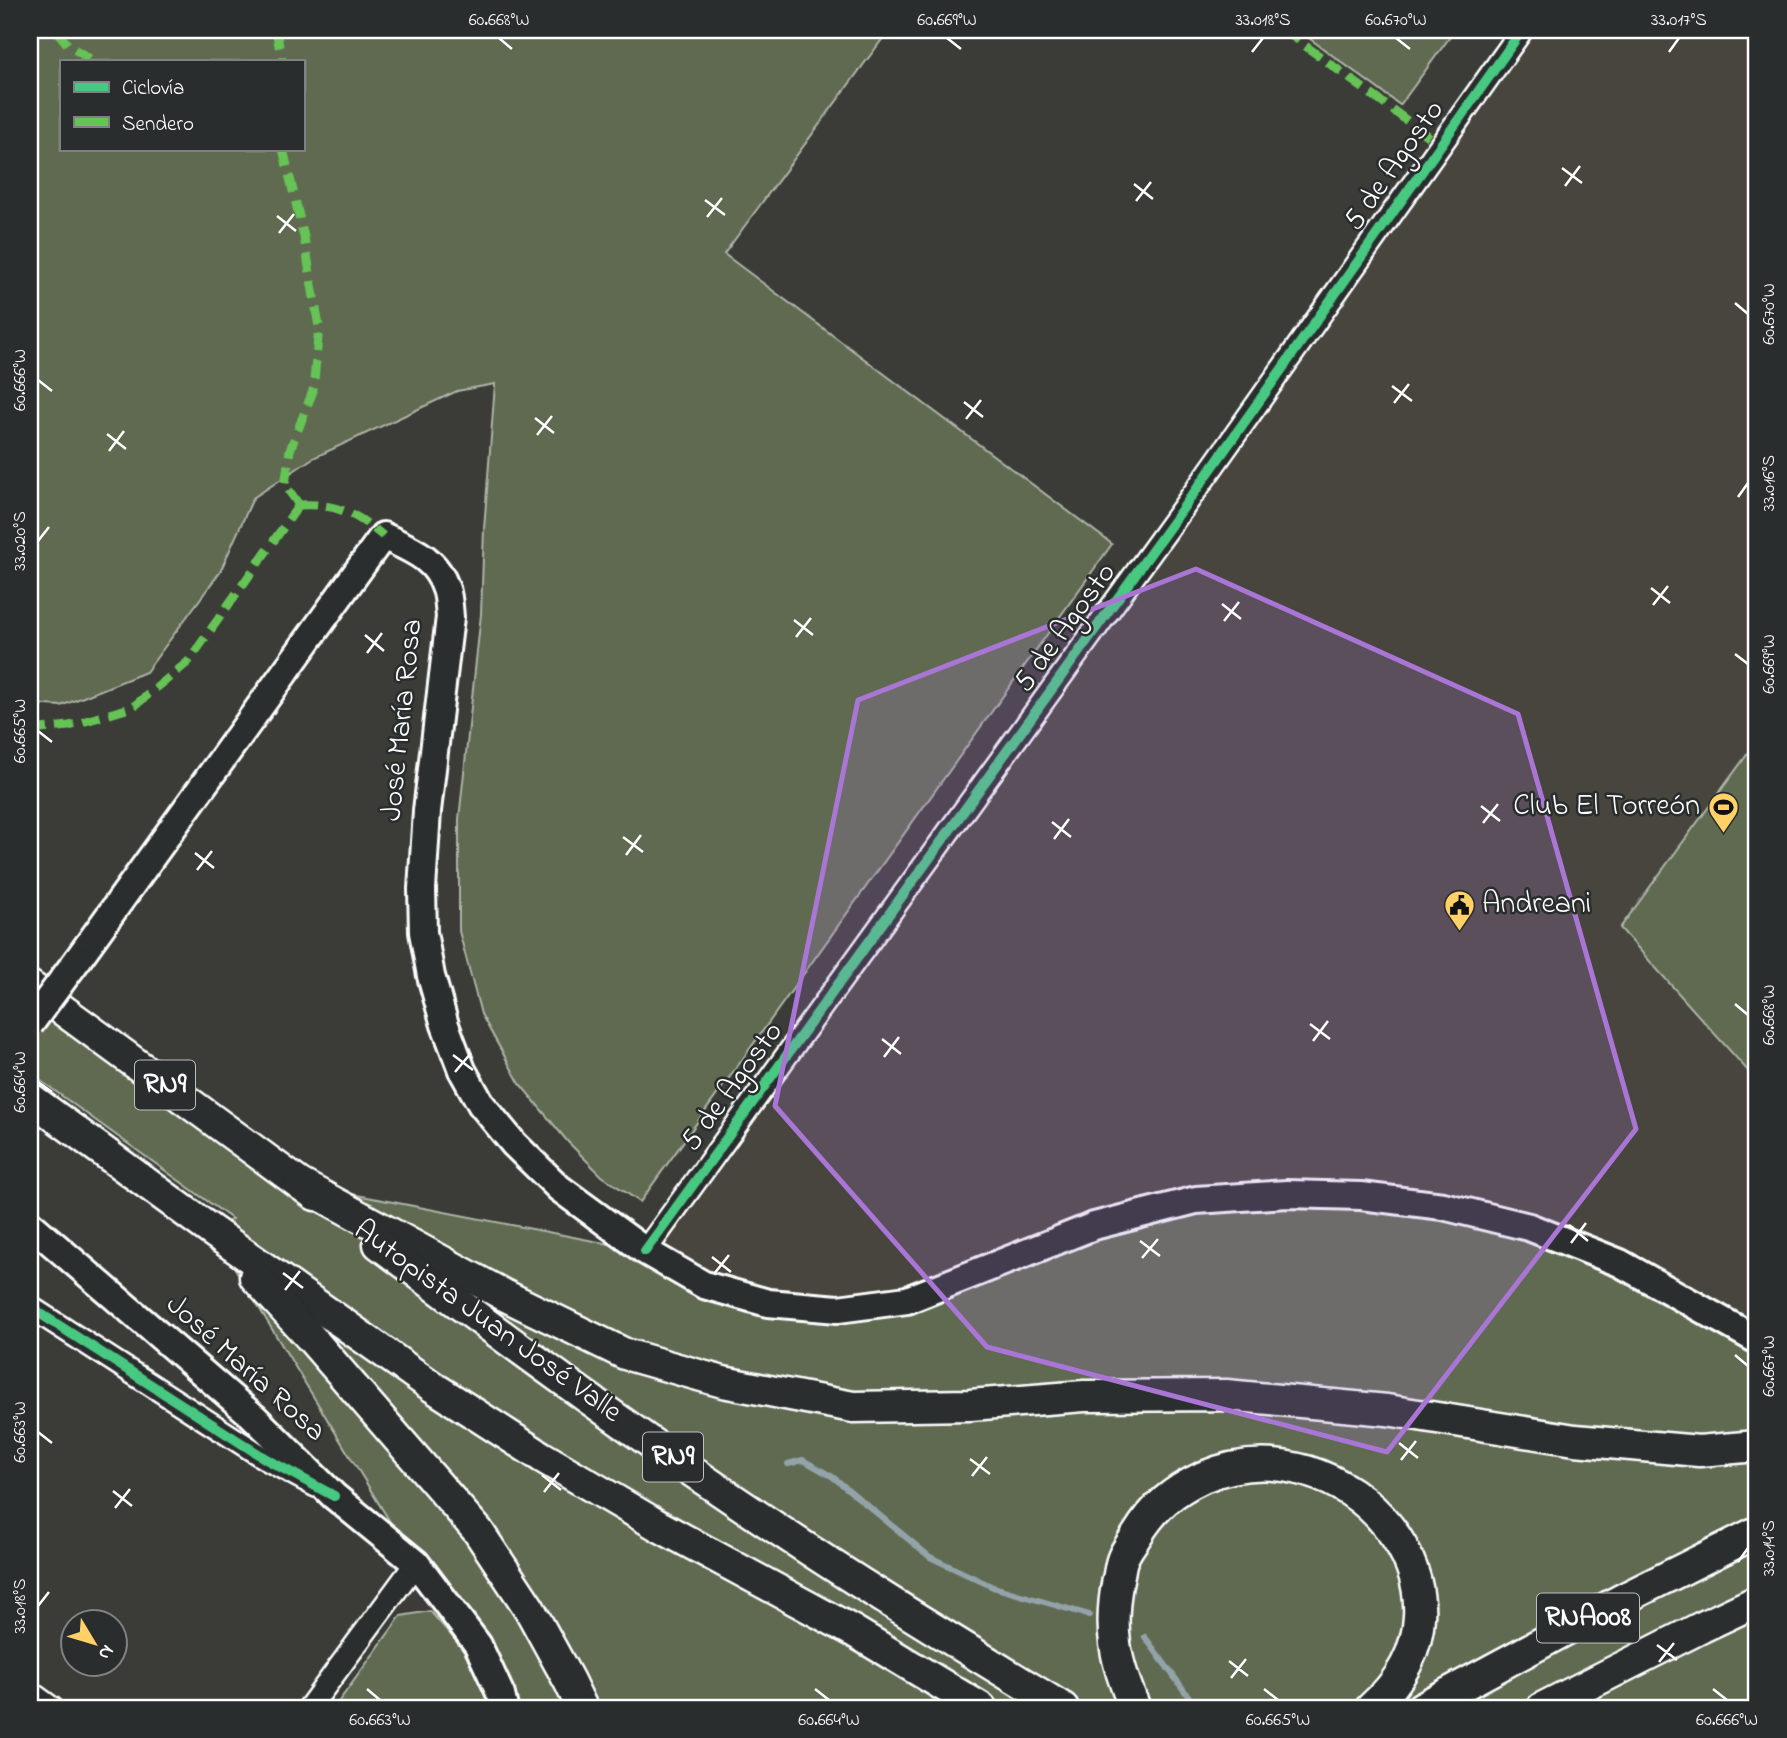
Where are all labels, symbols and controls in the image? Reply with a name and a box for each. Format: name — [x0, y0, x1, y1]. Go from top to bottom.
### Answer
text: 60.668°W — [469, 8, 529, 34]
text: 60.669°W — [917, 8, 977, 34]
text: 33.018°S — [1235, 8, 1291, 34]
text: 60.670°W — [1365, 8, 1427, 34]
text: 33.017°S — [1651, 8, 1707, 34]
legend — [60, 60, 304, 150]
text: Ciclovía — [122, 74, 184, 104]
street label: 5 de Agosto — [1334, 92, 1456, 240]
text: Sendero — [122, 110, 194, 140]
text: 60.670°W — [1757, 283, 1783, 345]
text: 60.666°W — [8, 349, 34, 411]
text: 33.016°S — [1757, 455, 1783, 511]
text: 33.020°S — [8, 511, 34, 571]
street label: 5 de Agosto — [1004, 554, 1128, 702]
street label: José María Rosa — [371, 617, 435, 823]
text: 60.669°W — [1757, 634, 1783, 694]
text: 60.665°W — [8, 699, 34, 763]
place label: Club El Torreón — [1513, 785, 1700, 829]
sports icon: Club El Torreón — [1706, 790, 1740, 834]
place label: Andreani — [1482, 883, 1591, 927]
public building icon: Andreani — [1442, 888, 1476, 932]
text: 60.668°W — [1757, 985, 1783, 1045]
street label: 5 de Agosto — [671, 1013, 795, 1161]
text: 60.664°W — [8, 1051, 34, 1113]
road number: RN9 — [135, 1060, 195, 1110]
street label: Autopista Juan José Valle — [344, 1209, 631, 1435]
street label: José María Rosa — [155, 1285, 335, 1453]
text: 60.667°W — [1757, 1335, 1783, 1397]
text: 60.663°W — [8, 1401, 34, 1463]
road number: RN9 — [643, 1432, 703, 1482]
text: 33.014°S — [1757, 1520, 1783, 1576]
text: 33.018°S — [8, 1578, 34, 1634]
road number: RNA008 — [1537, 1594, 1639, 1642]
north arrow — [60, 1608, 130, 1678]
text: N — [91, 1639, 120, 1665]
text: 60.663°W — [349, 1708, 411, 1734]
text: 60.664°W — [798, 1708, 860, 1734]
text: 60.665°W — [1246, 1708, 1310, 1734]
text: 60.666°W — [1696, 1708, 1758, 1734]

